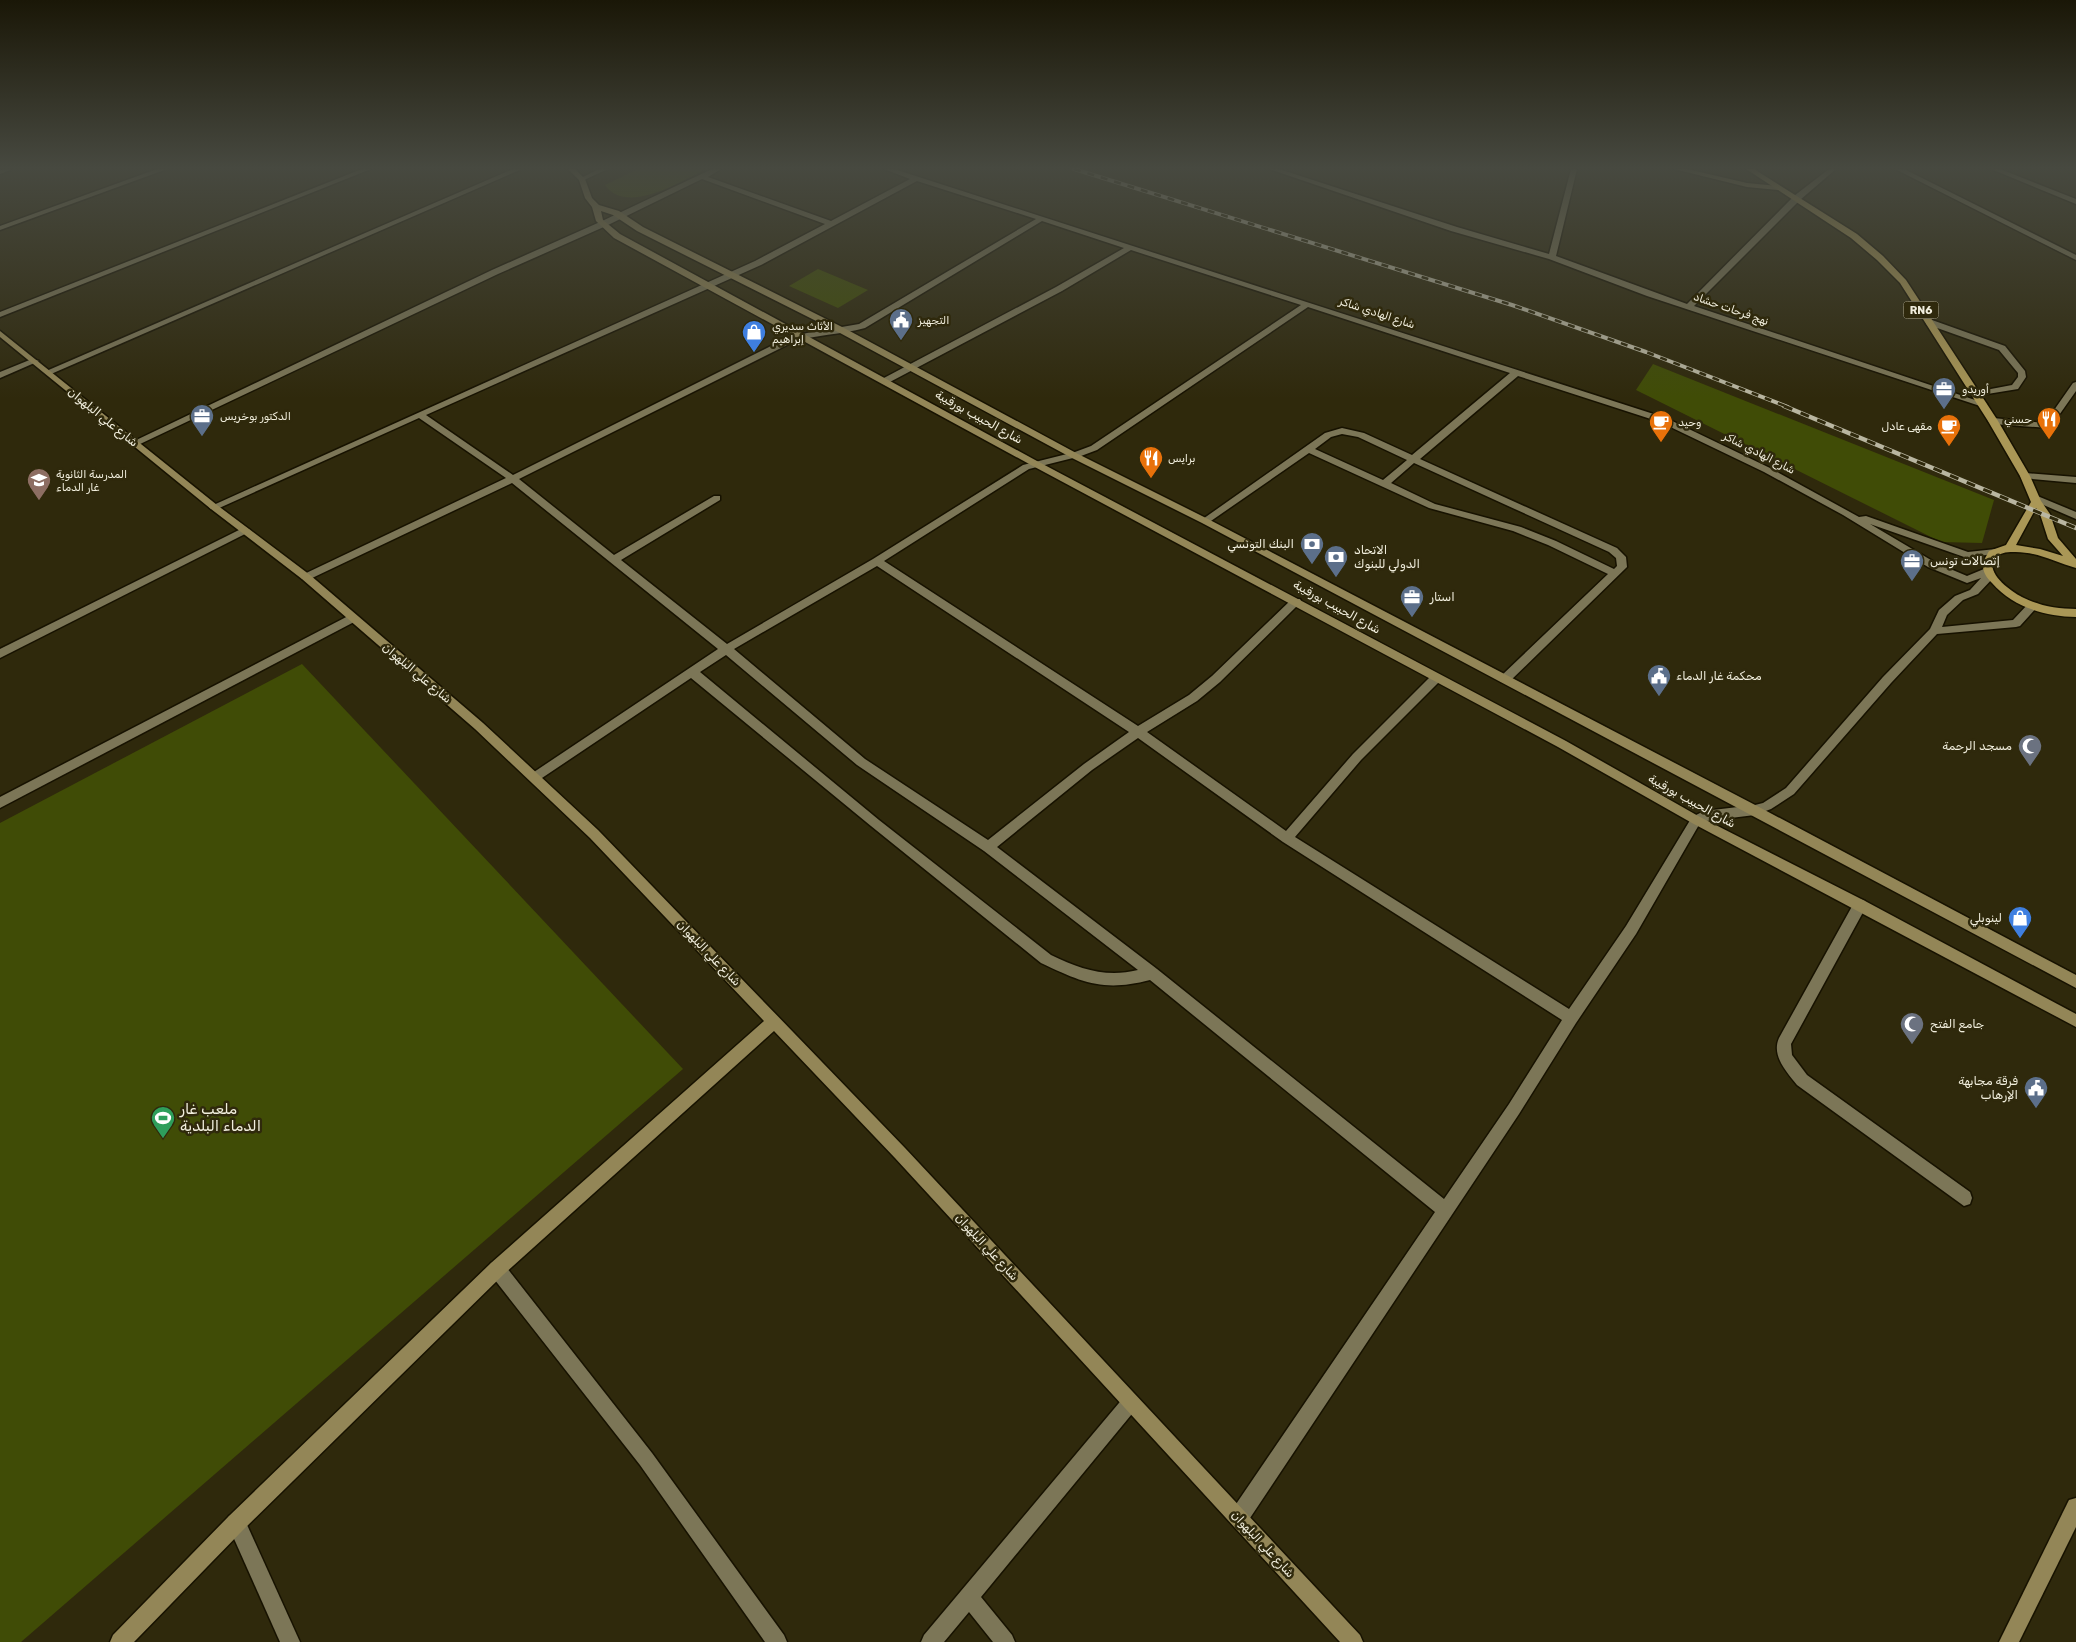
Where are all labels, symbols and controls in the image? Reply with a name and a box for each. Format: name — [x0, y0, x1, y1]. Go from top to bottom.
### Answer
street label: نهج فرحات حشاد — [1691, 290, 1770, 330]
street label: شارع الهادي شاكر — [1336, 294, 1417, 333]
road number: RN6 — [1904, 302, 1938, 318]
public building icon: التجهيز — [888, 307, 914, 341]
place label: التجهيز — [917, 314, 949, 327]
shop icon: الأثاث سديري إبراهيم — [741, 319, 767, 353]
place label: الأثاث سديري إبراهيم — [772, 320, 833, 347]
office icon: أوريدو — [1931, 376, 1957, 410]
place label: أوريدو — [1962, 383, 1989, 397]
street label: شارع علي البلهوان — [64, 385, 141, 451]
street label: شارع الحبيب بورقيبة — [932, 387, 1025, 449]
office icon: الدكتور بوخريس — [189, 403, 215, 437]
restaurant icon: حسني — [2036, 406, 2062, 440]
cafe icon: وحيد — [1648, 409, 1674, 443]
place label: الدكتور بوخريس — [220, 410, 291, 424]
cafe icon: مقهى عادل — [1936, 413, 1962, 447]
place label: حسني — [2004, 413, 2032, 428]
place label: وحيد — [1678, 416, 1701, 430]
place label: مقهى عادل — [1881, 420, 1932, 433]
street label: شارع الهادي شاكر — [1719, 429, 1797, 479]
restaurant icon: برايس — [1138, 445, 1164, 479]
place label: برايس — [1168, 452, 1196, 465]
school or university icon: المدرسة الثانوية غار الدماء — [26, 467, 52, 501]
place label: المدرسة الثانوية غار الدماء — [56, 468, 127, 494]
bank icon: البنك التونسي — [1299, 531, 1325, 565]
place label: البنك التونسي — [1227, 537, 1294, 553]
place label: الاتحاد الدولي للبنوك — [1354, 543, 1420, 573]
bank icon: الاتحاد الدولي للبنوك — [1323, 544, 1349, 578]
office icon: إتصالات تونس — [1899, 548, 1925, 582]
place label: إتصالات تونس — [1930, 554, 2000, 569]
street label: شارع الحبيب بورقيبة — [1290, 577, 1383, 639]
office icon: استار — [1399, 584, 1425, 618]
place label: استار — [1429, 590, 1455, 605]
street label: شارع علي البلهوان — [378, 640, 454, 708]
public building icon: محكمة غار الدماء — [1646, 663, 1672, 697]
place label: محكمة غار الدماء — [1676, 669, 1762, 684]
mosque icon: مسجد الرحمة — [2017, 733, 2043, 767]
place label: مسجد الرحمة — [1942, 739, 2012, 754]
street label: شارع الحبيب بورقيبة — [1645, 771, 1738, 833]
shop icon: لينوبلي — [2007, 905, 2033, 939]
place label: لينوبلي — [1970, 911, 2002, 927]
street label: شارع علي البلهوان — [673, 917, 744, 990]
mosque icon: جامع الفتح — [1899, 1011, 1925, 1045]
place label: جامع الفتح — [1930, 1017, 1984, 1033]
place label: فرقة مجابهة الإرهاب — [1958, 1074, 2018, 1103]
public building icon: فرقة مجابهة الإرهاب — [2023, 1075, 2049, 1109]
place label: ملعب غار الدماء البلدية — [179, 1100, 261, 1135]
sports icon: ملعب غار الدماء البلدية — [150, 1105, 176, 1139]
street label: شارع علي البلهوان — [951, 1211, 1021, 1285]
street label: شارع علي البلهوان — [1227, 1508, 1297, 1582]

